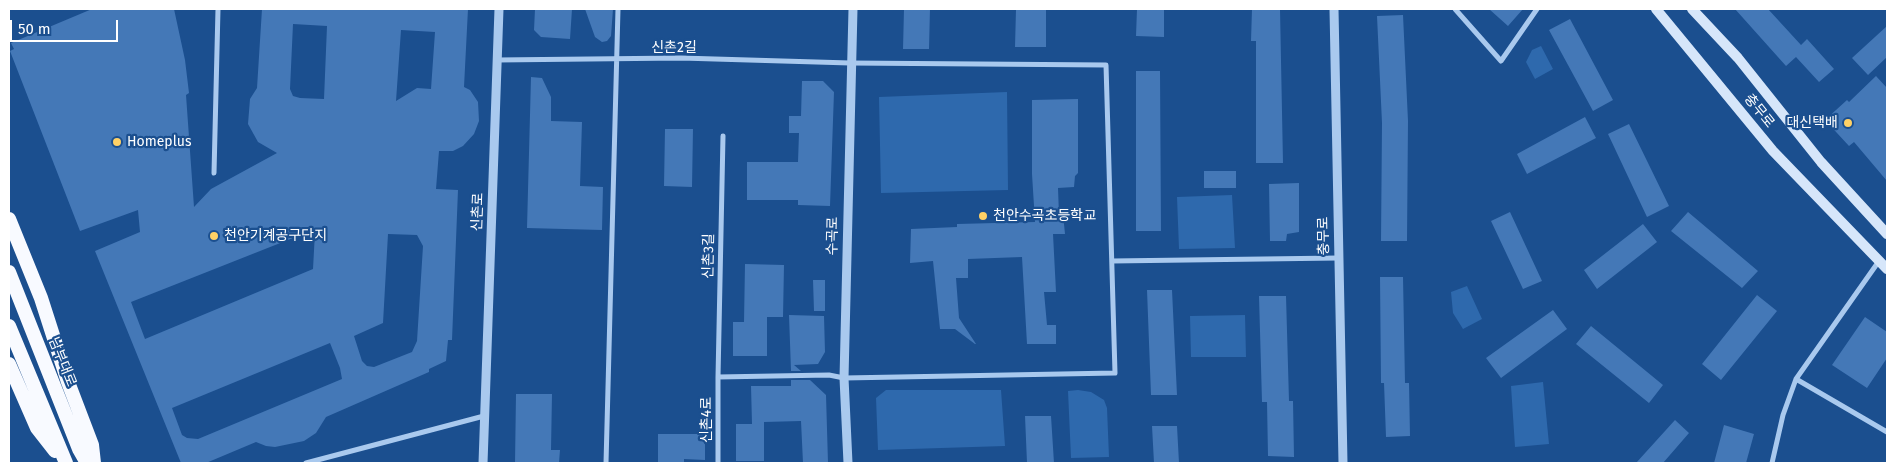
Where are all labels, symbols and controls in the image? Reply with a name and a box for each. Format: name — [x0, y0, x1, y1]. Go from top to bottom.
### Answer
scale bar — [12, 10, 120, 42]
text: 50 m — [18, 20, 51, 38]
street label: 신촌2길 — [651, 40, 697, 56]
street label: 충무로 — [1740, 91, 1778, 131]
place label: 대신택배 — [1786, 115, 1838, 131]
marker: 대신택배 — [1842, 117, 1854, 129]
place label: Homeplus — [127, 134, 191, 150]
marker: Homeplus — [111, 136, 123, 148]
street label: 신촌로 — [469, 192, 487, 232]
place label: 천안수곡초등학교 — [993, 208, 1096, 224]
marker: 천안수곡초등학교 — [977, 210, 989, 222]
street label: 수곡로 — [824, 217, 842, 255]
street label: 충무로 — [1315, 217, 1333, 255]
place label: 천안기계공구단지 — [224, 228, 327, 244]
marker: 천안기계공구단지 — [208, 230, 220, 242]
street label: 신촌3길 — [700, 233, 718, 279]
street label: 남부대로 — [45, 335, 79, 389]
street label: 신촌4로 — [699, 397, 715, 443]

